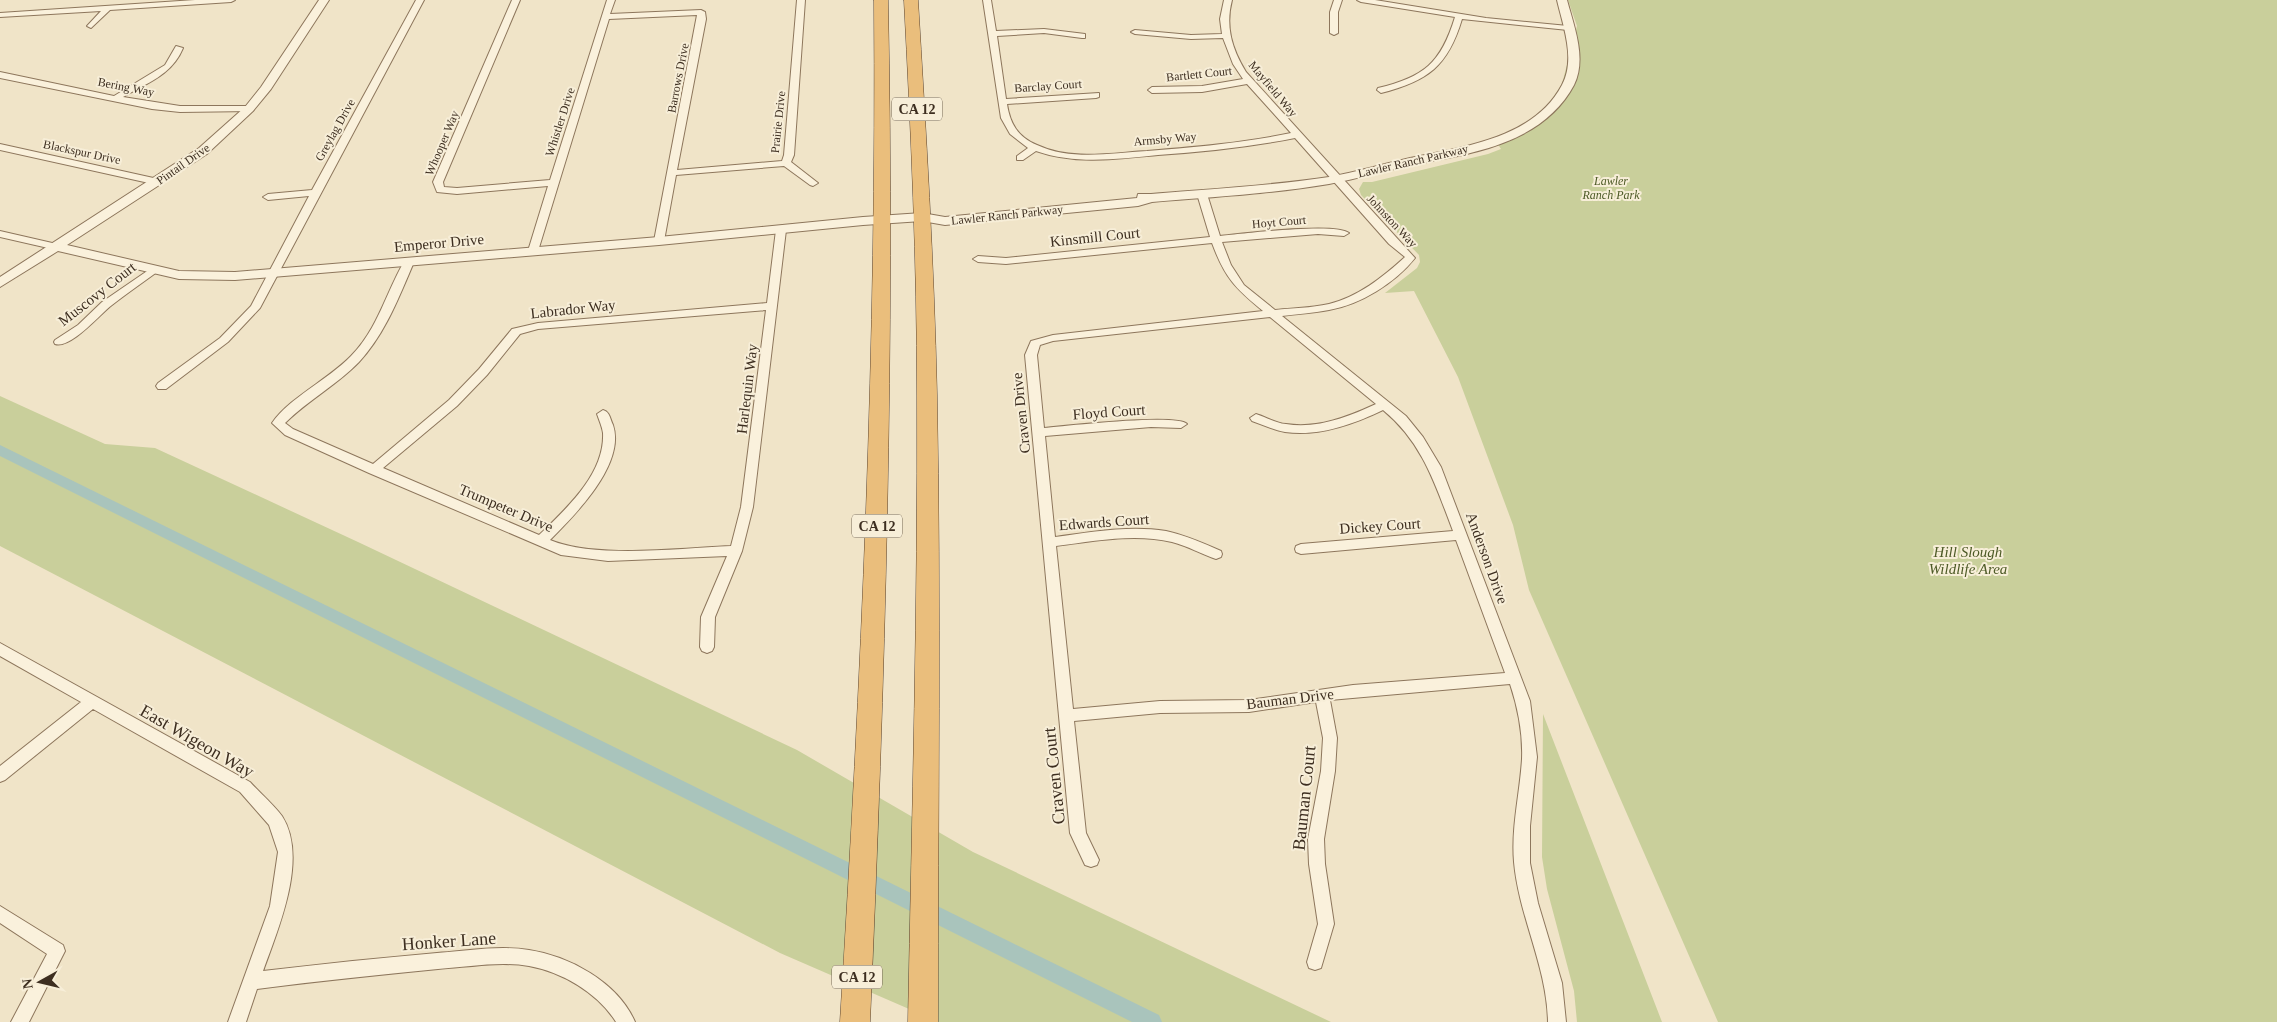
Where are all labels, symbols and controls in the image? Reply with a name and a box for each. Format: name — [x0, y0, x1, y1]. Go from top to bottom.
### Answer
street label: Barrows Drive — [664, 42, 692, 114]
street label: Mayfield Way — [1246, 58, 1300, 120]
street label: Bartlett Court — [1165, 64, 1233, 84]
street label: Bering Way — [97, 75, 155, 99]
street label: Barclay Court — [1014, 77, 1083, 95]
street label: Whistler Drive — [542, 86, 578, 158]
street label: Prairie Drive — [768, 90, 788, 154]
street label: Greylag Drive — [312, 96, 358, 164]
road number: CA 12 — [892, 98, 942, 120]
street label: Whooper Way — [422, 108, 462, 178]
street label: Armsby Way — [1133, 129, 1197, 149]
street label: Blackspur Drive — [42, 137, 122, 167]
street label: Pintail Drive — [154, 141, 212, 187]
street label: Lawler Ranch Parkway — [1357, 142, 1469, 180]
park label: Lawler Ranch Park — [1582, 174, 1640, 202]
street label: Johnston Way — [1364, 192, 1420, 250]
street label: Lawler Ranch Parkway — [950, 202, 1064, 228]
street label: Hoyt Court — [1251, 213, 1307, 231]
street label: Kinsmill Court — [1049, 224, 1142, 250]
street label: Emperor Drive — [393, 231, 485, 255]
street label: Muscovy Court — [55, 258, 140, 329]
street label: Labrador Way — [530, 297, 617, 321]
street label: Harlequin Way — [734, 343, 761, 435]
street label: Craven Drive — [1009, 371, 1033, 454]
street label: Floyd Court — [1072, 401, 1147, 423]
street label: Trumpeter Drive — [457, 481, 556, 535]
street label: Anderson Drive — [1463, 510, 1511, 606]
street label: Edwards Court — [1058, 511, 1150, 533]
road number: CA 12 — [852, 514, 902, 538]
street label: Dickey Court — [1339, 515, 1422, 537]
park label: Hill Slough Wildlife Area — [1929, 544, 2007, 577]
street label: Bauman Drive — [1245, 686, 1335, 712]
street label: East Wigeon Way — [137, 700, 257, 782]
street label: Craven Court — [1039, 726, 1069, 826]
street label: Bauman Court — [1289, 744, 1319, 852]
street label: Honker Lane — [401, 928, 497, 954]
north arrow — [15, 957, 65, 1007]
road number: CA 12 — [832, 966, 882, 989]
text: N — [19, 978, 36, 990]

